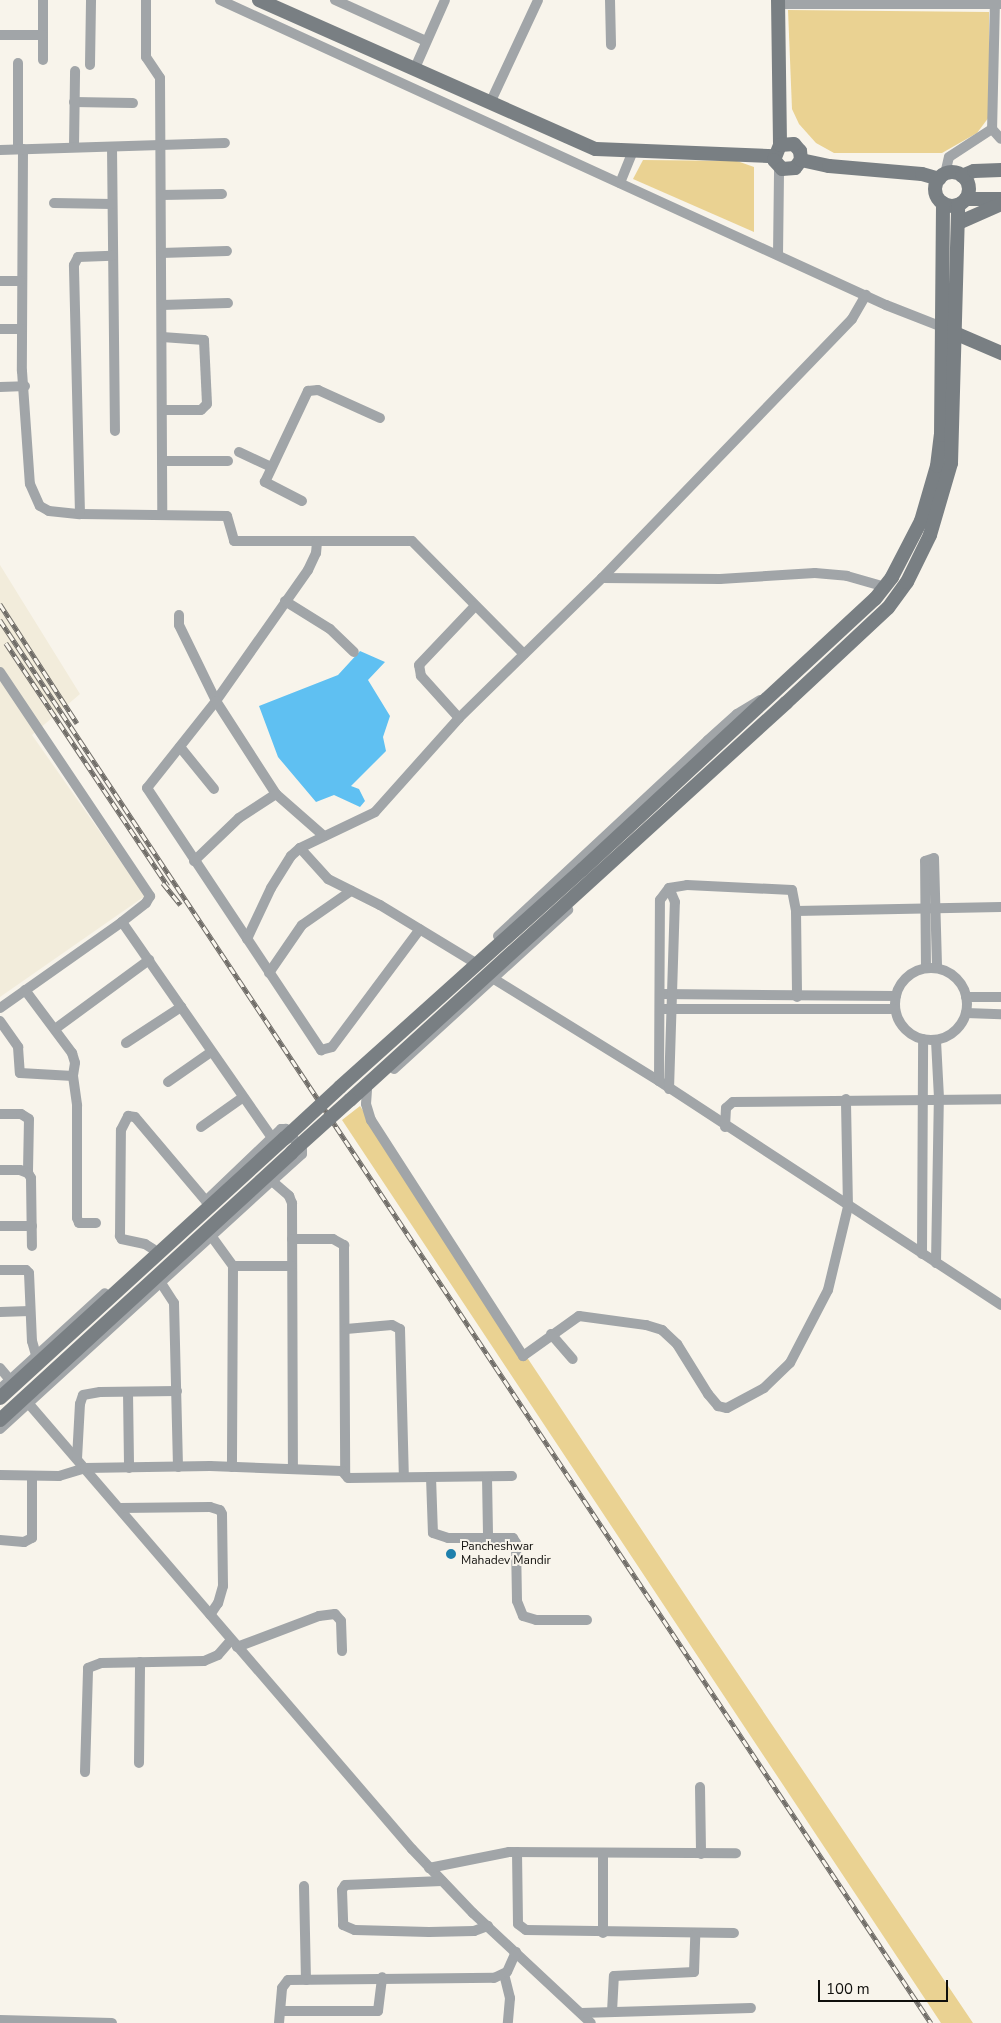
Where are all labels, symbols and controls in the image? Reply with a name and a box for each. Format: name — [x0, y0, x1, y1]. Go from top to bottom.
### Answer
place label: Pancheshwar Mahadev Mandir — [461, 1540, 551, 1568]
marker: Pancheshwar Mahadev Mandir — [445, 1548, 457, 1560]
scale bar — [821, 1970, 951, 2002]
text: 100 m — [826, 1979, 870, 1999]

